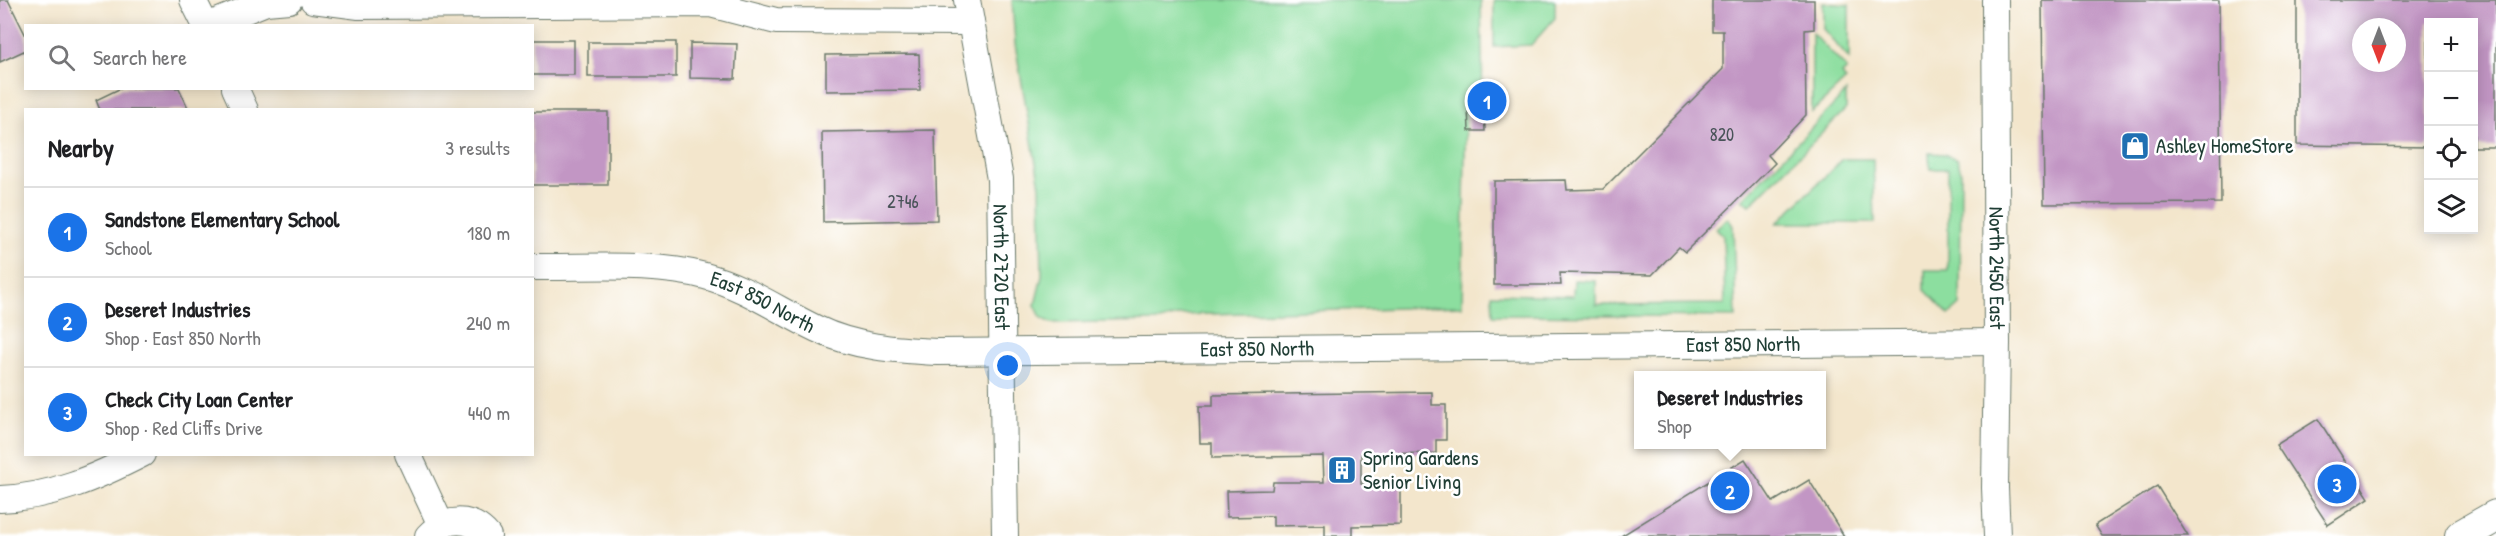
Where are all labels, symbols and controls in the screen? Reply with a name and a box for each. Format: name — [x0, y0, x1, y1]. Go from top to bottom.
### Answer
north arrow — [2352, 18, 2406, 72]
map controls — [2424, 18, 2478, 234]
button: + — [2424, 18, 2478, 72]
search box — [24, 24, 534, 90]
icon: search — [45, 41, 78, 74]
text: Search here — [93, 42, 187, 72]
button: − — [2424, 72, 2478, 126]
pin: 1 — [1468, 78, 1506, 124]
house number: 820 — [1710, 122, 1734, 147]
button: locate — [2424, 126, 2478, 180]
text: Nearby — [48, 130, 114, 165]
shop icon: Ashley HomeStore — [2119, 130, 2151, 162]
place label: Ashley HomeStore — [2156, 131, 2294, 160]
text: 3 results — [445, 134, 510, 161]
button: layers — [2424, 180, 2478, 234]
house number: 2746 — [887, 189, 919, 214]
text: Sandstone Elementary School — [105, 204, 339, 234]
street label: North 2720 East — [986, 204, 1017, 331]
street label: North 2450 East — [1982, 207, 2012, 330]
text: 1 — [64, 219, 71, 246]
text: 180 m — [467, 219, 510, 246]
text: School — [105, 234, 152, 261]
street label: East 850 North — [707, 263, 820, 340]
text: Deseret Industries — [105, 294, 250, 324]
text: 2 — [63, 309, 72, 336]
text: 240 m — [466, 309, 510, 336]
text: Shop · East 850 North — [105, 324, 261, 351]
street label: East 850 North — [1686, 329, 1800, 359]
street label: East 850 North — [1200, 333, 1314, 364]
your location — [993, 351, 1022, 380]
popup — [1634, 371, 1826, 449]
text: Deseret Industries — [1657, 382, 1803, 412]
text: Check City Loan Center — [105, 384, 293, 414]
text: 3 — [63, 399, 72, 426]
text: 440 m — [468, 399, 510, 426]
text: Shop — [1657, 412, 1691, 439]
text: Shop · Red Cliffs Drive — [105, 414, 263, 441]
place label: Spring Gardens Senior Living — [1363, 443, 1479, 496]
building icon: Spring Gardens Senior Living — [1326, 454, 1358, 486]
pin: 3 — [2318, 462, 2356, 506]
pin: 2 — [1710, 468, 1750, 514]

